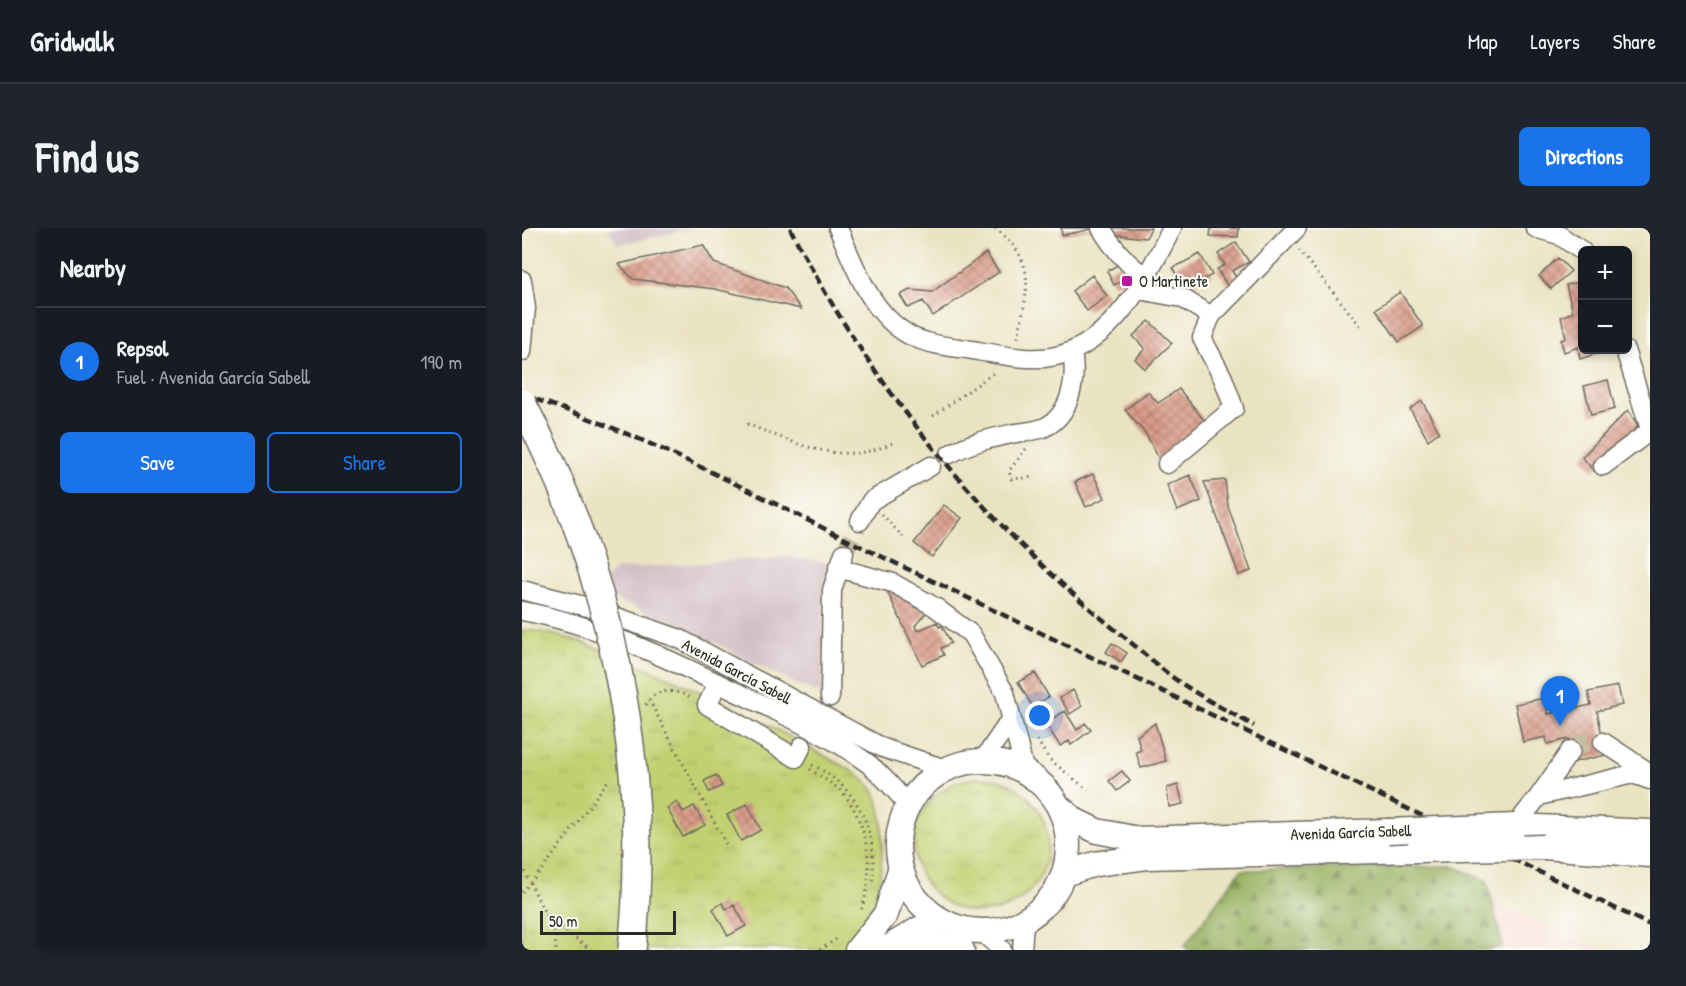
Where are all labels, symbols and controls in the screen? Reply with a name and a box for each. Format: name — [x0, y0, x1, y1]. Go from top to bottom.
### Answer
text: Gridwalk — [30, 22, 114, 60]
text: Map — [1468, 27, 1497, 56]
text: Layers — [1530, 27, 1580, 56]
text: Share — [1613, 27, 1656, 56]
button: Directions — [1519, 127, 1650, 186]
text: Find us — [36, 128, 139, 185]
map controls — [1578, 246, 1632, 354]
button: + — [1578, 246, 1632, 300]
text: Nearby — [60, 250, 126, 285]
place label: O Martinete — [1139, 270, 1209, 292]
marker: O Martinete — [1120, 274, 1134, 288]
button: − — [1578, 300, 1632, 354]
text: Repsol — [117, 333, 168, 363]
text: 1 — [76, 348, 83, 375]
text: 190 m — [420, 348, 462, 375]
text: Fuel · Avenida García Sabell — [117, 363, 310, 390]
button: Save — [60, 432, 255, 493]
button: Share — [267, 432, 462, 493]
street label: Avenida García Sabell — [678, 633, 796, 709]
pin: 1 — [1540, 676, 1580, 726]
your location — [1025, 701, 1054, 730]
street label: Avenida García Sabell — [1290, 819, 1412, 845]
scale bar — [540, 908, 676, 936]
text: 50 m — [549, 910, 578, 932]

